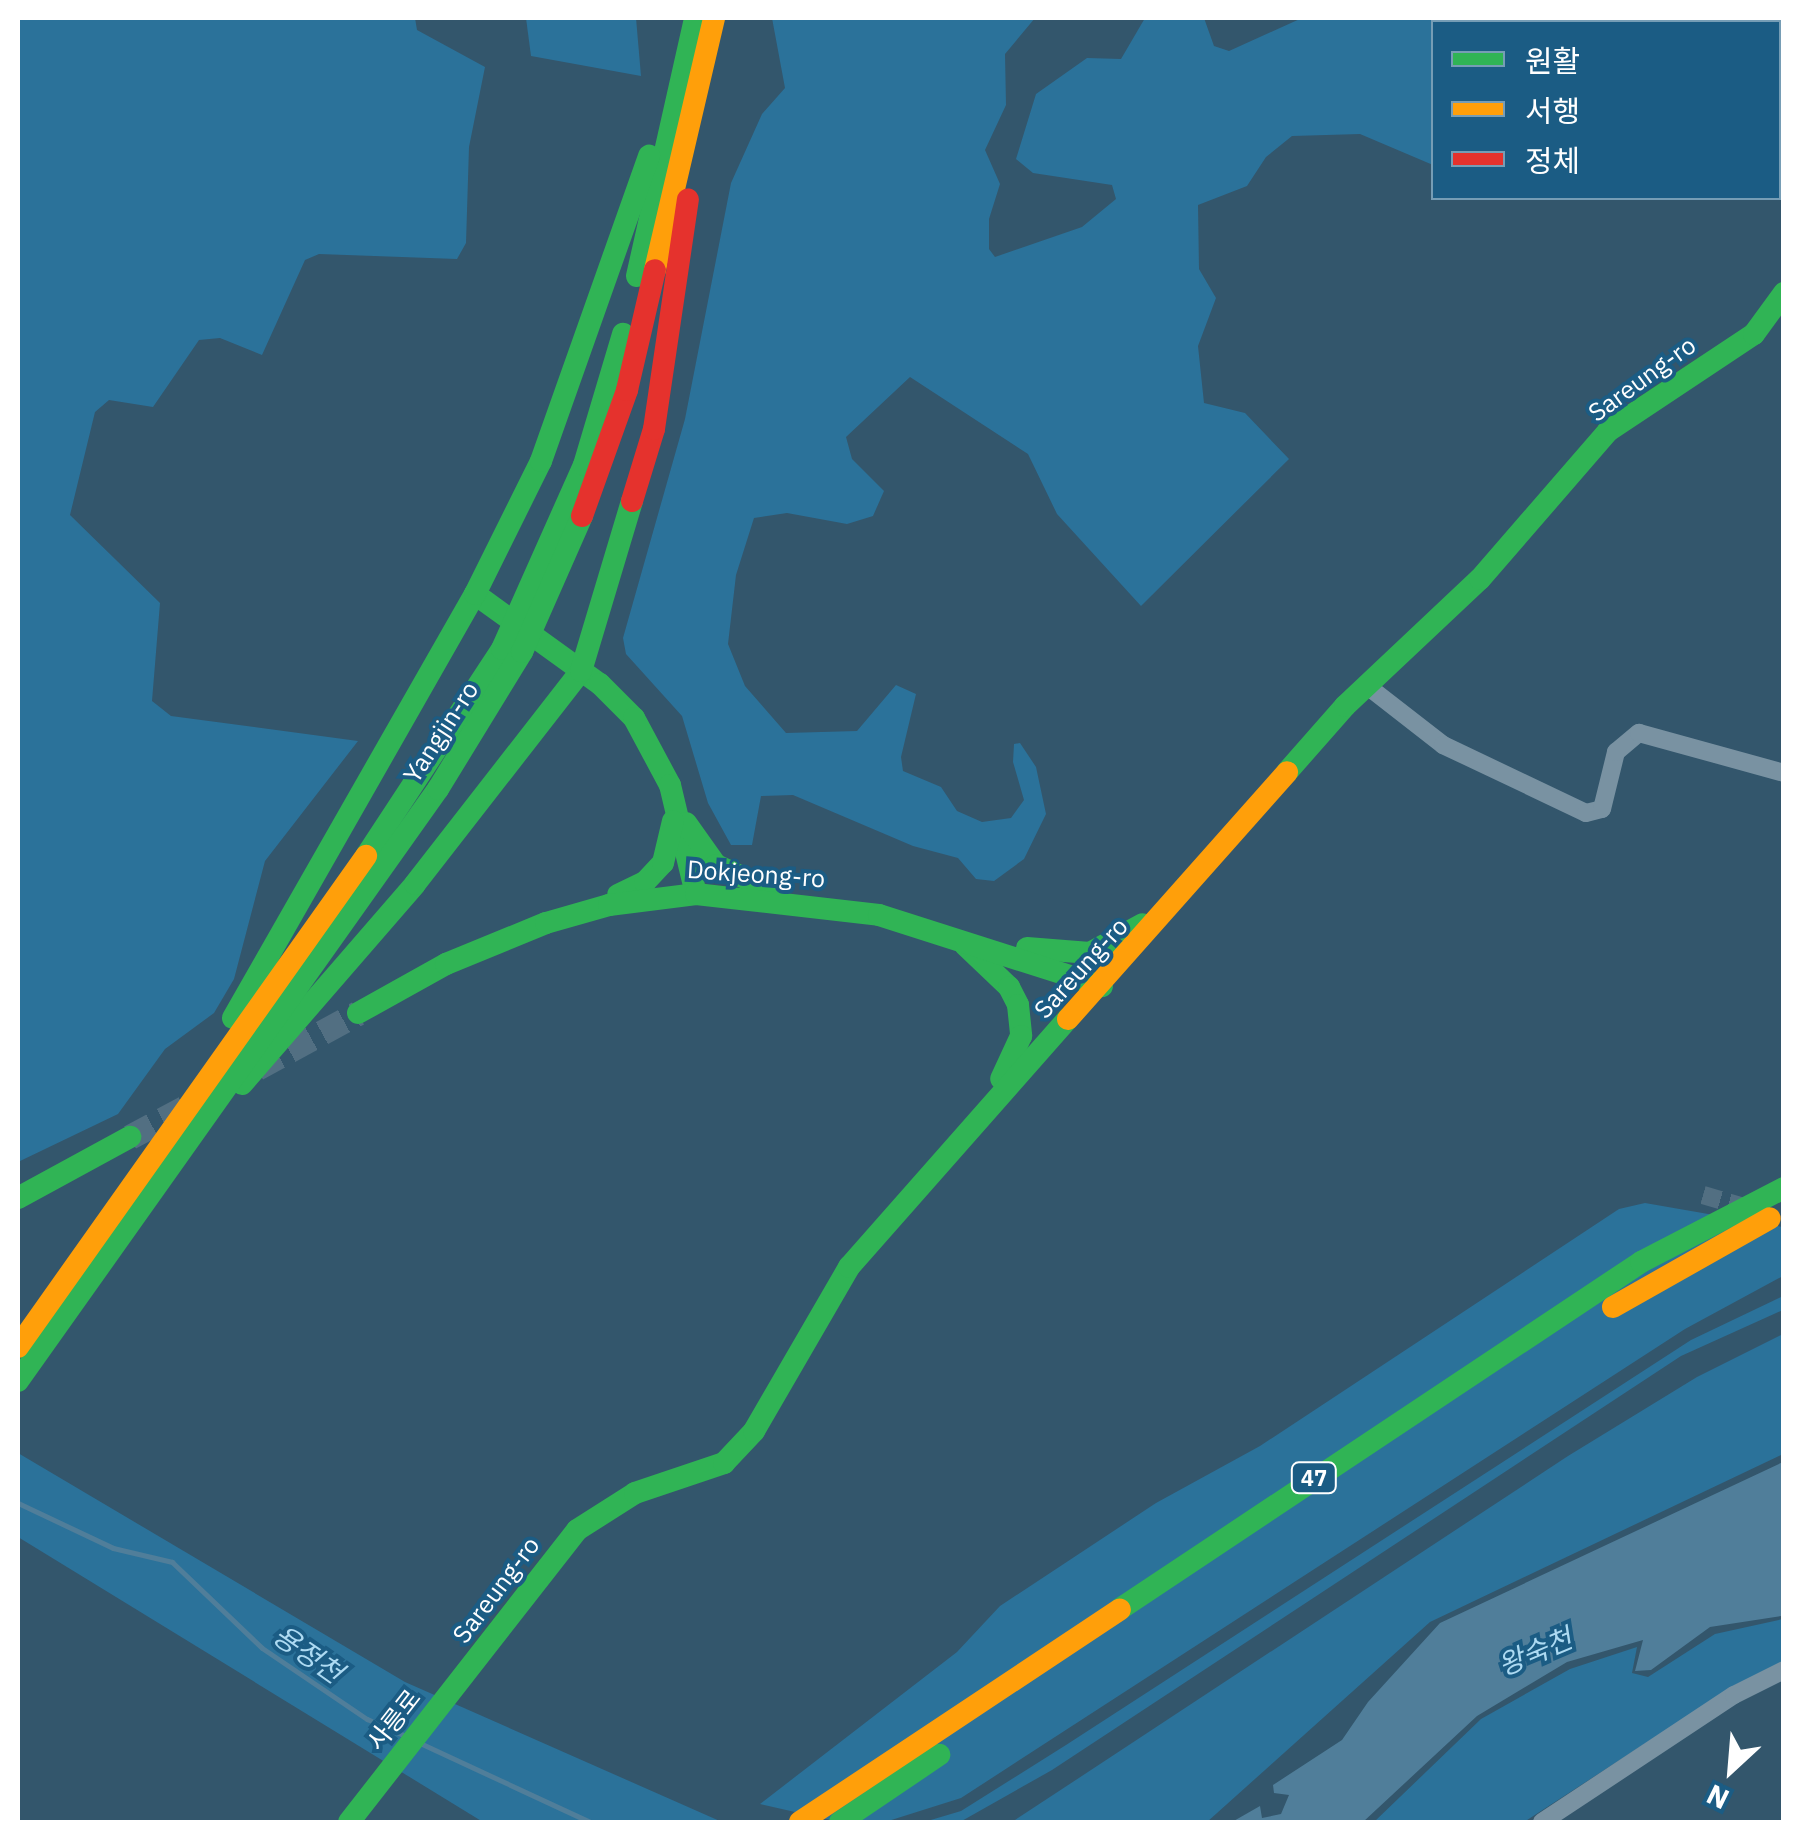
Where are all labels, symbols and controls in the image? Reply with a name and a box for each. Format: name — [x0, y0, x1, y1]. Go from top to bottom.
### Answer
legend — [1431, 20, 1781, 200]
text: 원활 — [1525, 41, 1580, 80]
text: 서행 — [1525, 91, 1580, 130]
text: 정체 — [1525, 141, 1580, 180]
street label: Sareung-ro — [1583, 330, 1701, 428]
street label: Yangjin-ro — [397, 676, 485, 788]
street label: Dokjeong-ro — [686, 854, 826, 894]
street label: Sareung-ro — [1028, 911, 1134, 1025]
road number: 47 — [1289, 1461, 1339, 1495]
street label: Sareung-ro — [446, 1531, 546, 1649]
water label: 용정천 — [267, 1618, 349, 1690]
water label: 왕숙천 — [1493, 1621, 1577, 1683]
street label: 사릉로 — [361, 1684, 427, 1756]
north arrow — [1681, 1720, 1781, 1820]
text: N — [1700, 1776, 1735, 1818]

